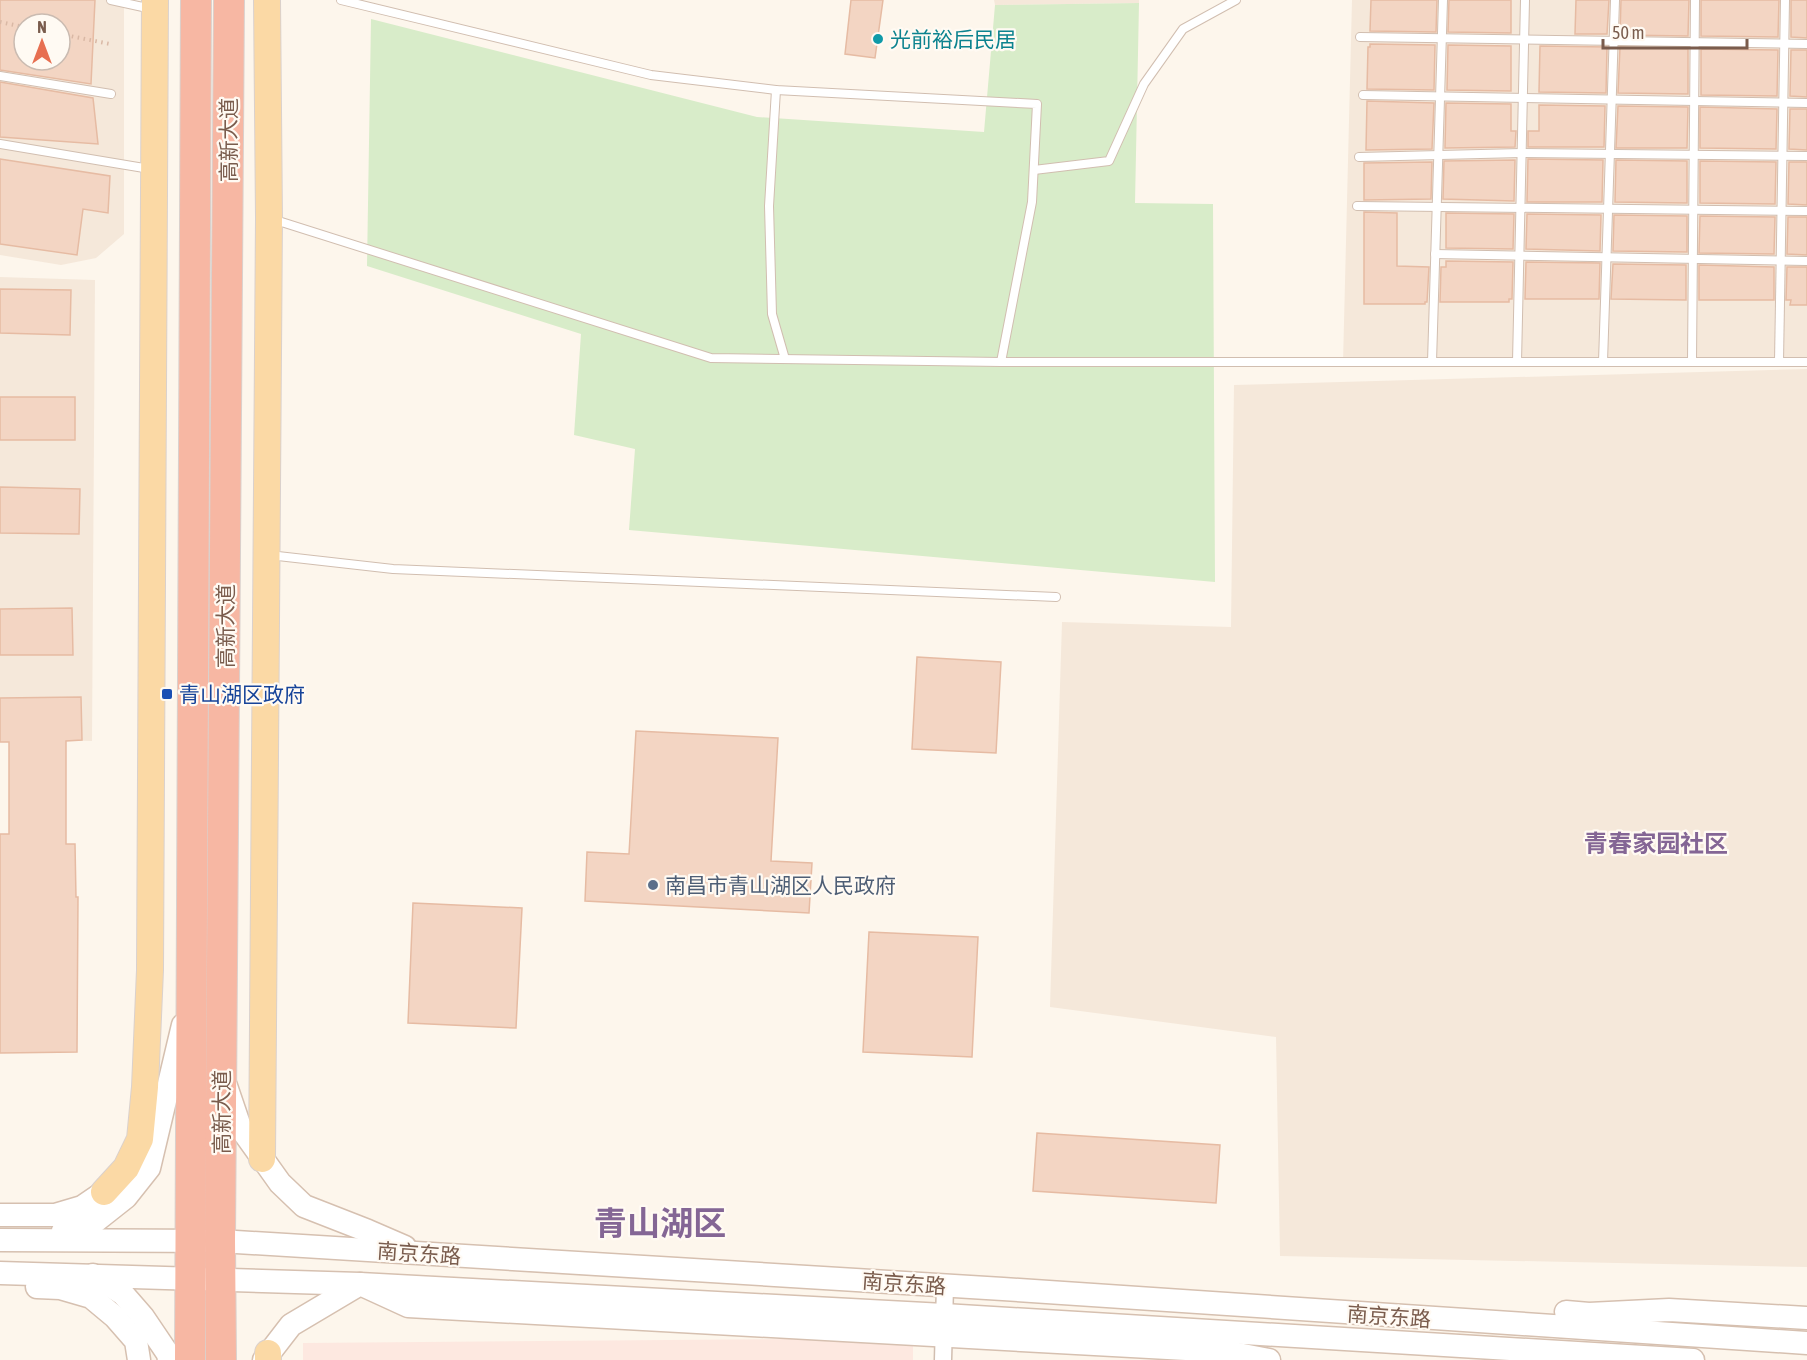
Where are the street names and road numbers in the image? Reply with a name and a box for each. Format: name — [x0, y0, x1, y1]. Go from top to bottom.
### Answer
street label: 高新大道 — [216, 98, 240, 182]
street label: 高新大道 — [213, 584, 237, 668]
street label: 高新大道 — [209, 1070, 233, 1154]
street label: 南京东路 — [376, 1238, 462, 1268]
street label: 南京东路 — [861, 1268, 947, 1298]
street label: 南京东路 — [1346, 1301, 1432, 1331]

